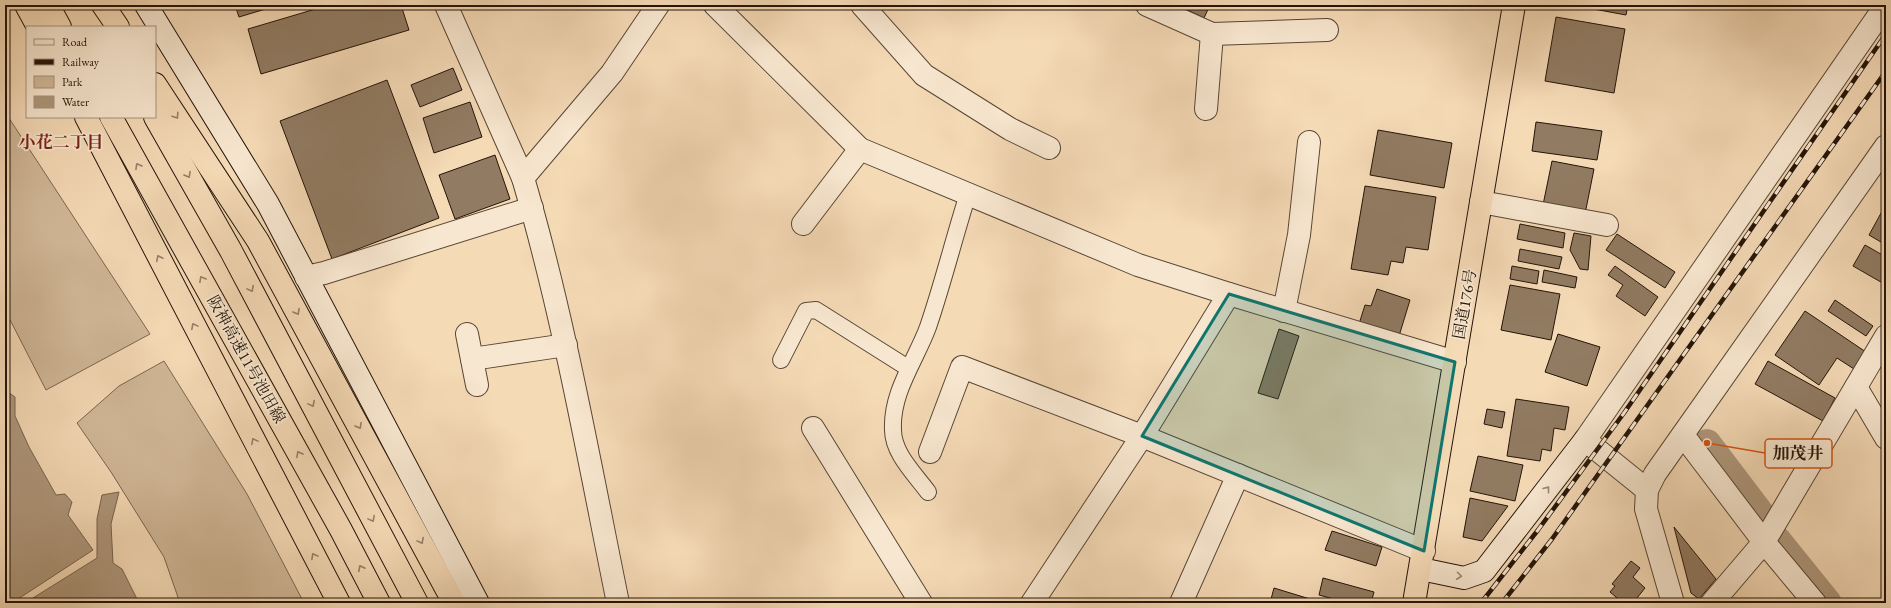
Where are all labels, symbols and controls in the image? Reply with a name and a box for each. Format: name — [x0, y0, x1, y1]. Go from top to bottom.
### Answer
legend — [26, 26, 156, 118]
text: Road — [62, 34, 88, 50]
text: Railway — [62, 54, 100, 70]
text: Park — [62, 74, 83, 90]
text: Water — [62, 94, 89, 110]
one-way arrow — [172, 112, 179, 119]
district label: 小花二丁目 — [19, 131, 104, 153]
one-way arrow — [136, 163, 143, 170]
one-way arrow — [183, 171, 190, 178]
one-way arrow — [156, 255, 164, 263]
street label: 国道176号 — [1448, 267, 1481, 341]
one-way arrow — [200, 276, 207, 283]
one-way arrow — [246, 285, 253, 292]
street label: 阪神高速11号池田線 — [203, 291, 291, 427]
one-way arrow — [292, 308, 300, 315]
one-way arrow — [191, 322, 198, 330]
one-way arrow — [307, 400, 314, 407]
one-way arrow — [355, 422, 362, 429]
one-way arrow — [251, 438, 259, 445]
callout: 加茂井 — [1765, 439, 1832, 468]
text: 加茂井 — [1773, 442, 1824, 464]
one-way arrow — [297, 451, 304, 458]
one-way arrow — [1543, 486, 1550, 493]
one-way arrow — [368, 515, 375, 522]
one-way arrow — [416, 536, 424, 544]
one-way arrow — [311, 553, 319, 560]
one-way arrow — [358, 565, 366, 573]
one-way arrow — [1456, 571, 1462, 580]

